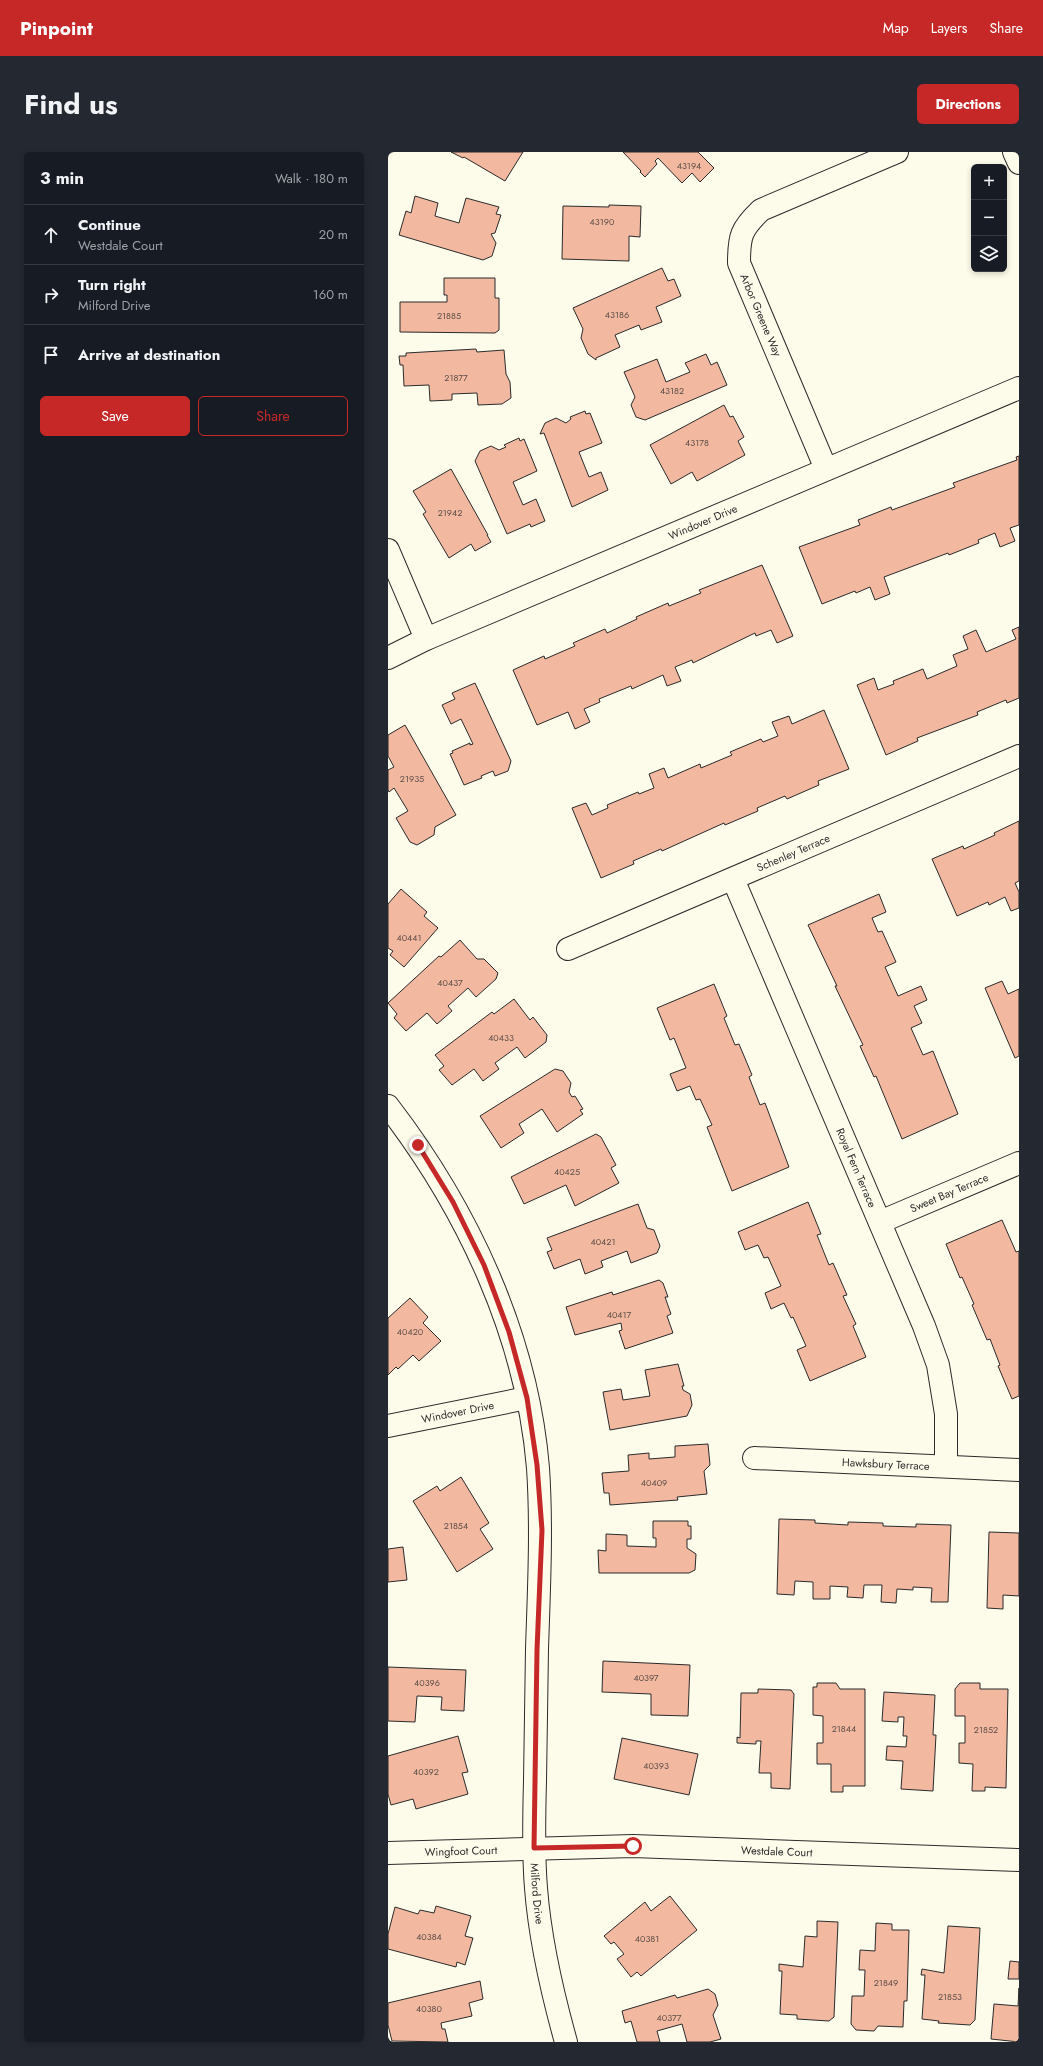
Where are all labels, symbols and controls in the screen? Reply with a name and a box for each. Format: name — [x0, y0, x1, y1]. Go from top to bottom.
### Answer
text: Pinpoint — [20, 15, 93, 42]
text: Map — [883, 18, 909, 38]
text: Layers — [931, 18, 967, 38]
text: Share — [989, 18, 1023, 38]
text: Find us — [24, 84, 118, 125]
button: Directions — [917, 84, 1019, 124]
house number: 43194 — [677, 159, 701, 172]
map controls — [971, 164, 1007, 272]
button: + — [971, 164, 1007, 200]
text: 3 min — [40, 166, 84, 190]
text: Walk · 180 m — [275, 169, 348, 188]
button: − — [971, 200, 1007, 236]
text: Continue — [78, 214, 141, 236]
house number: 43190 — [590, 215, 615, 228]
icon: ahead — [40, 224, 62, 246]
text: 20 m — [319, 225, 348, 244]
text: Westdale Court — [78, 236, 163, 255]
button: layers — [971, 236, 1007, 272]
street label: Arbor Greene Way — [736, 271, 786, 359]
text: Turn right — [78, 274, 146, 296]
icon: right — [40, 284, 62, 306]
text: 160 m — [313, 285, 348, 304]
text: Milford Drive — [78, 296, 150, 315]
house number: 43186 — [605, 308, 629, 321]
house number: 21885 — [437, 309, 461, 322]
icon: arrive — [40, 344, 62, 366]
text: Arrive at destination — [78, 344, 220, 366]
house number: 21877 — [444, 371, 468, 384]
house number: 43182 — [660, 384, 684, 397]
button: Save — [40, 396, 190, 436]
button: Share — [198, 396, 348, 436]
house number: 43178 — [685, 436, 709, 449]
street label: Windover Drive — [666, 500, 740, 544]
house number: 21942 — [438, 506, 462, 519]
house number: 21935 — [400, 772, 424, 785]
street label: Schenley Terrace — [754, 830, 833, 875]
house number: 40441 — [396, 931, 422, 944]
house number: 40437 — [437, 976, 463, 989]
house number: 40433 — [488, 1031, 514, 1044]
street label: Royal Fern Terrace — [832, 1125, 881, 1210]
route end — [409, 1136, 427, 1154]
house number: 40425 — [554, 1165, 580, 1178]
street label: Sweet Bay Terrace — [907, 1169, 991, 1216]
house number: 40421 — [590, 1235, 616, 1248]
house number: 40417 — [607, 1308, 632, 1321]
house number: 40420 — [397, 1325, 424, 1338]
street label: Windover Drive — [420, 1397, 496, 1427]
street label: Hawksbury Terrace — [842, 1454, 930, 1474]
house number: 40409 — [641, 1476, 667, 1489]
house number: 21854 — [444, 1519, 468, 1532]
house number: 40397 — [633, 1671, 659, 1684]
house number: 40396 — [414, 1676, 440, 1689]
house number: 21844 — [832, 1722, 856, 1735]
house number: 21852 — [974, 1723, 998, 1736]
house number: 40393 — [643, 1759, 669, 1772]
house number: 40392 — [413, 1765, 439, 1778]
route start — [624, 1837, 642, 1855]
street label: Wingfoot Court — [424, 1842, 498, 1860]
street label: Westdale Court — [741, 1842, 813, 1861]
street label: Milford Drive — [526, 1863, 548, 1926]
house number: 40384 — [416, 1930, 442, 1943]
house number: 40381 — [635, 1932, 659, 1945]
house number: 21849 — [874, 1976, 898, 1989]
house number: 21853 — [938, 1990, 962, 2003]
house number: 40380 — [416, 2002, 443, 2015]
house number: 40377 — [657, 2011, 682, 2024]

